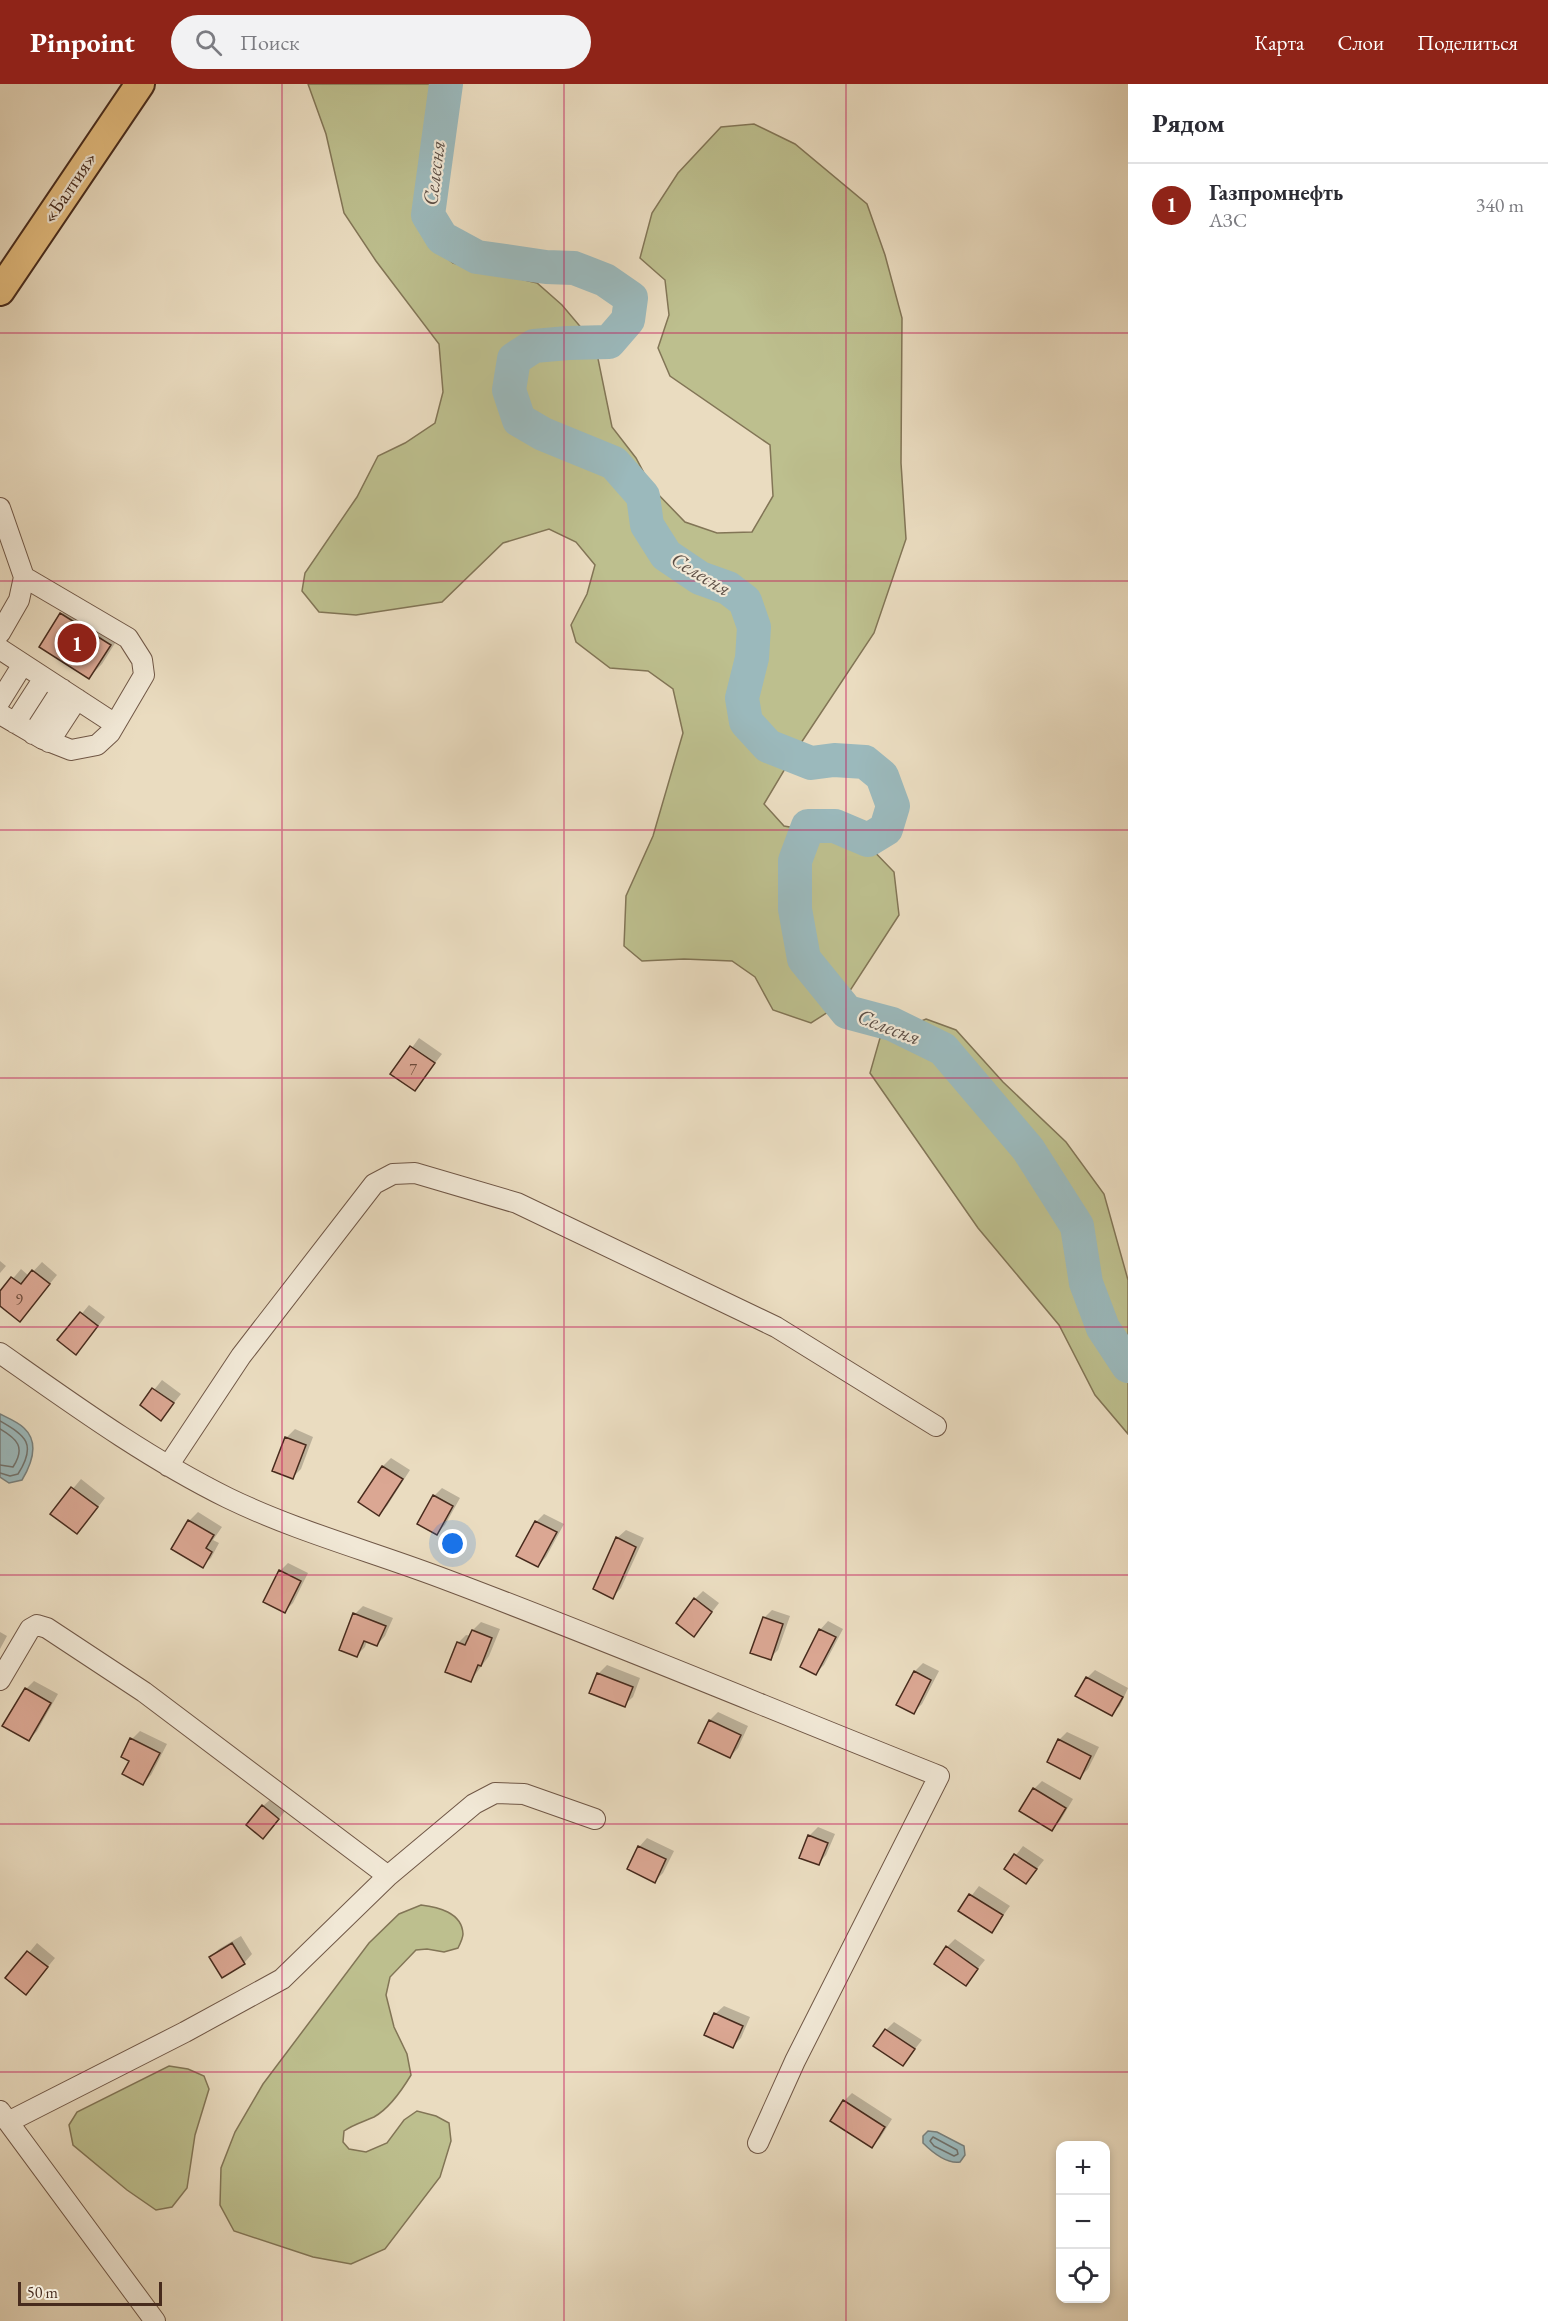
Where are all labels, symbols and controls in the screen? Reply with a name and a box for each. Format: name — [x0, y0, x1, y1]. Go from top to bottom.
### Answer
search box — [171, 15, 591, 69]
text: Pinpoint — [30, 24, 135, 60]
icon: search — [192, 26, 225, 59]
text: Поиск — [240, 28, 300, 57]
text: Карта — [1254, 29, 1304, 56]
text: Слои — [1337, 29, 1384, 56]
text: Поделиться — [1417, 29, 1518, 56]
text: Рядом — [1152, 106, 1225, 140]
water label: Селесня — [416, 139, 451, 207]
street label: «Балтия» — [36, 146, 102, 228]
text: Газпромнефть — [1209, 178, 1343, 207]
text: 1 — [1166, 192, 1177, 218]
text: 340 m — [1476, 192, 1524, 218]
text: АЗС — [1209, 207, 1247, 233]
water label: Селесня — [666, 545, 736, 602]
pin: 1 — [58, 620, 97, 666]
water label: Селесня — [854, 1002, 924, 1051]
house number: 7 — [409, 1059, 417, 1080]
house number: 9 — [15, 1289, 23, 1310]
your location — [438, 1529, 467, 1558]
map controls — [1056, 2141, 1110, 2303]
button: + — [1056, 2141, 1110, 2195]
button: − — [1056, 2195, 1110, 2249]
button: locate — [1056, 2249, 1110, 2303]
scale bar — [18, 2279, 162, 2306]
text: 50 m — [27, 2282, 58, 2303]

